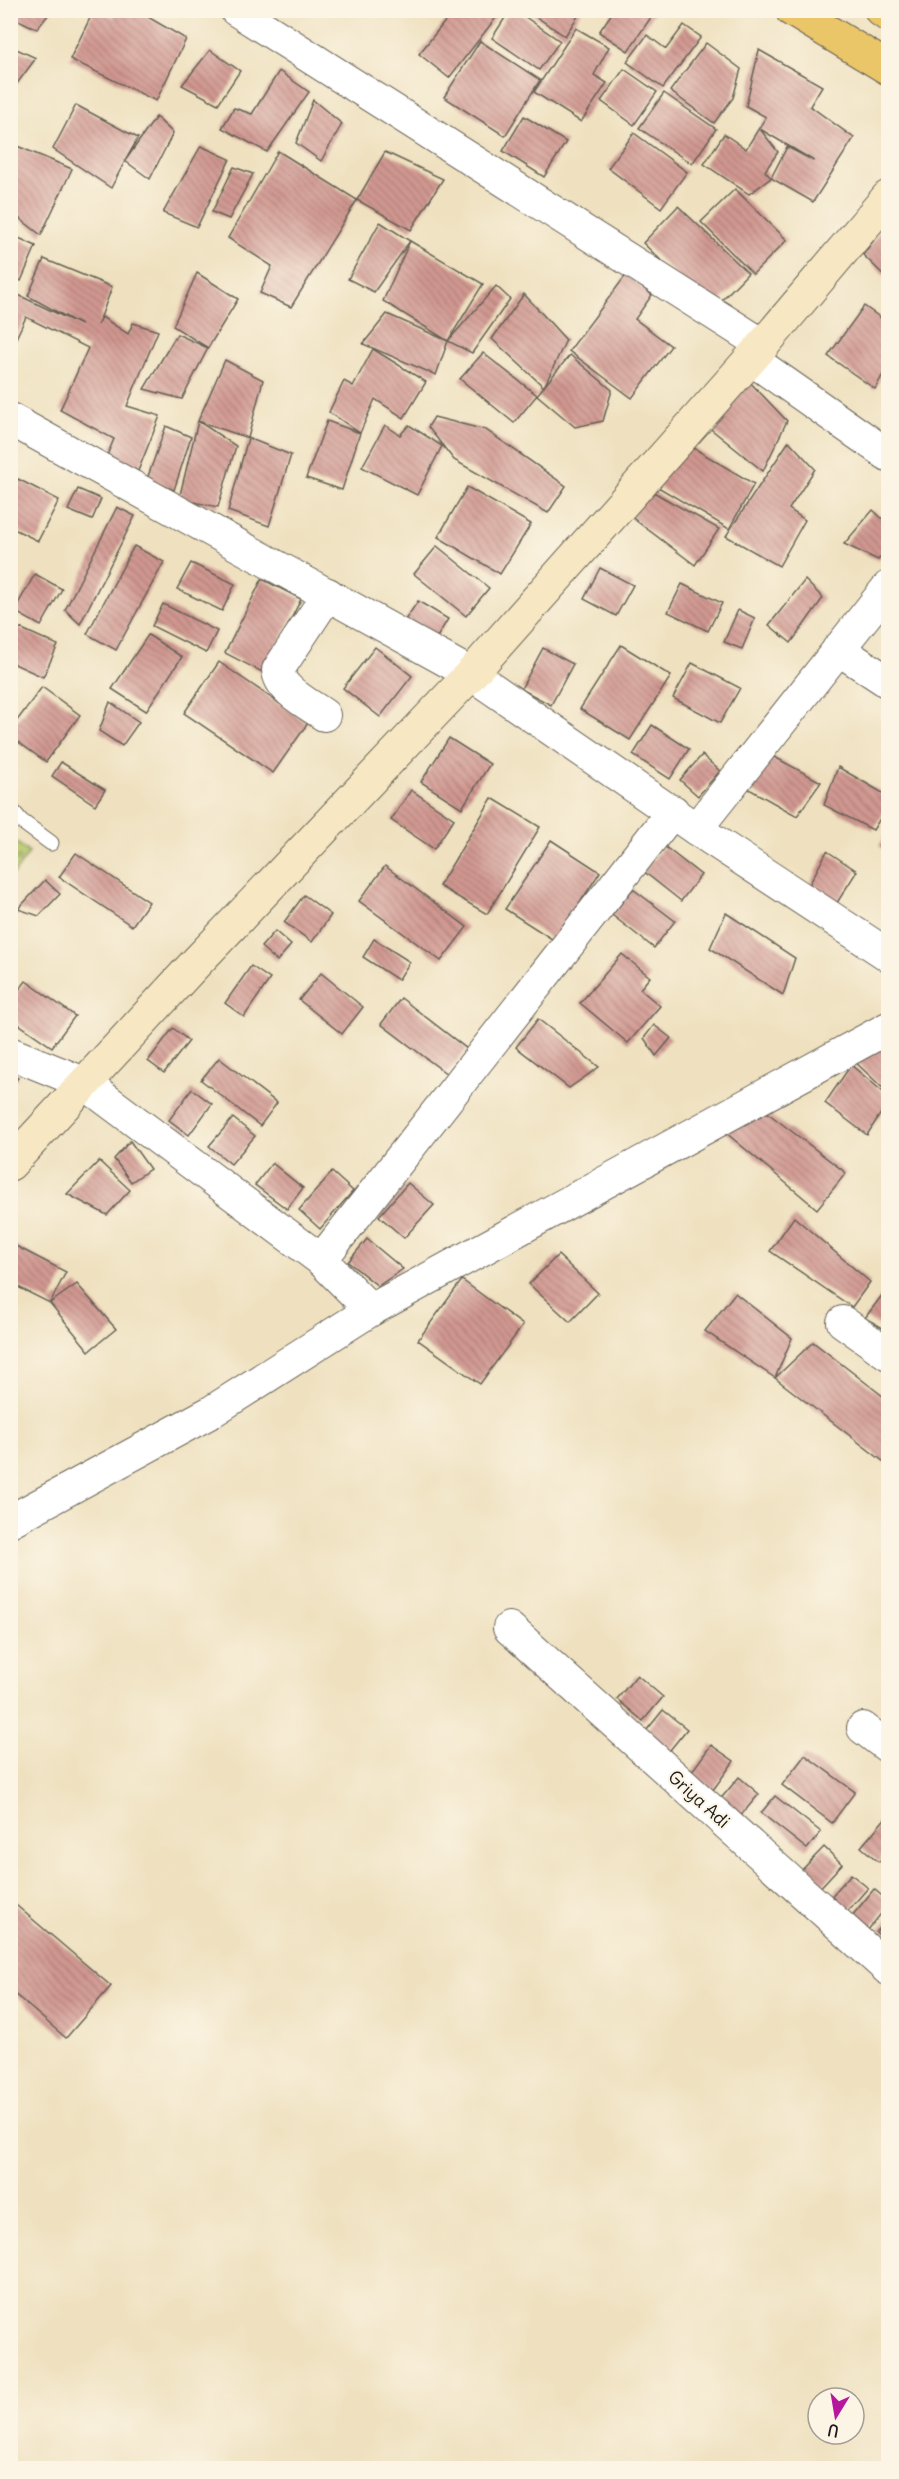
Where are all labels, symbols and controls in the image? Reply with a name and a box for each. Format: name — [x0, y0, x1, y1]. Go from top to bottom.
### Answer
street label: Griya Adi — [663, 1765, 735, 1833]
north arrow — [806, 2386, 866, 2446]
text: U — [826, 2420, 840, 2442]

